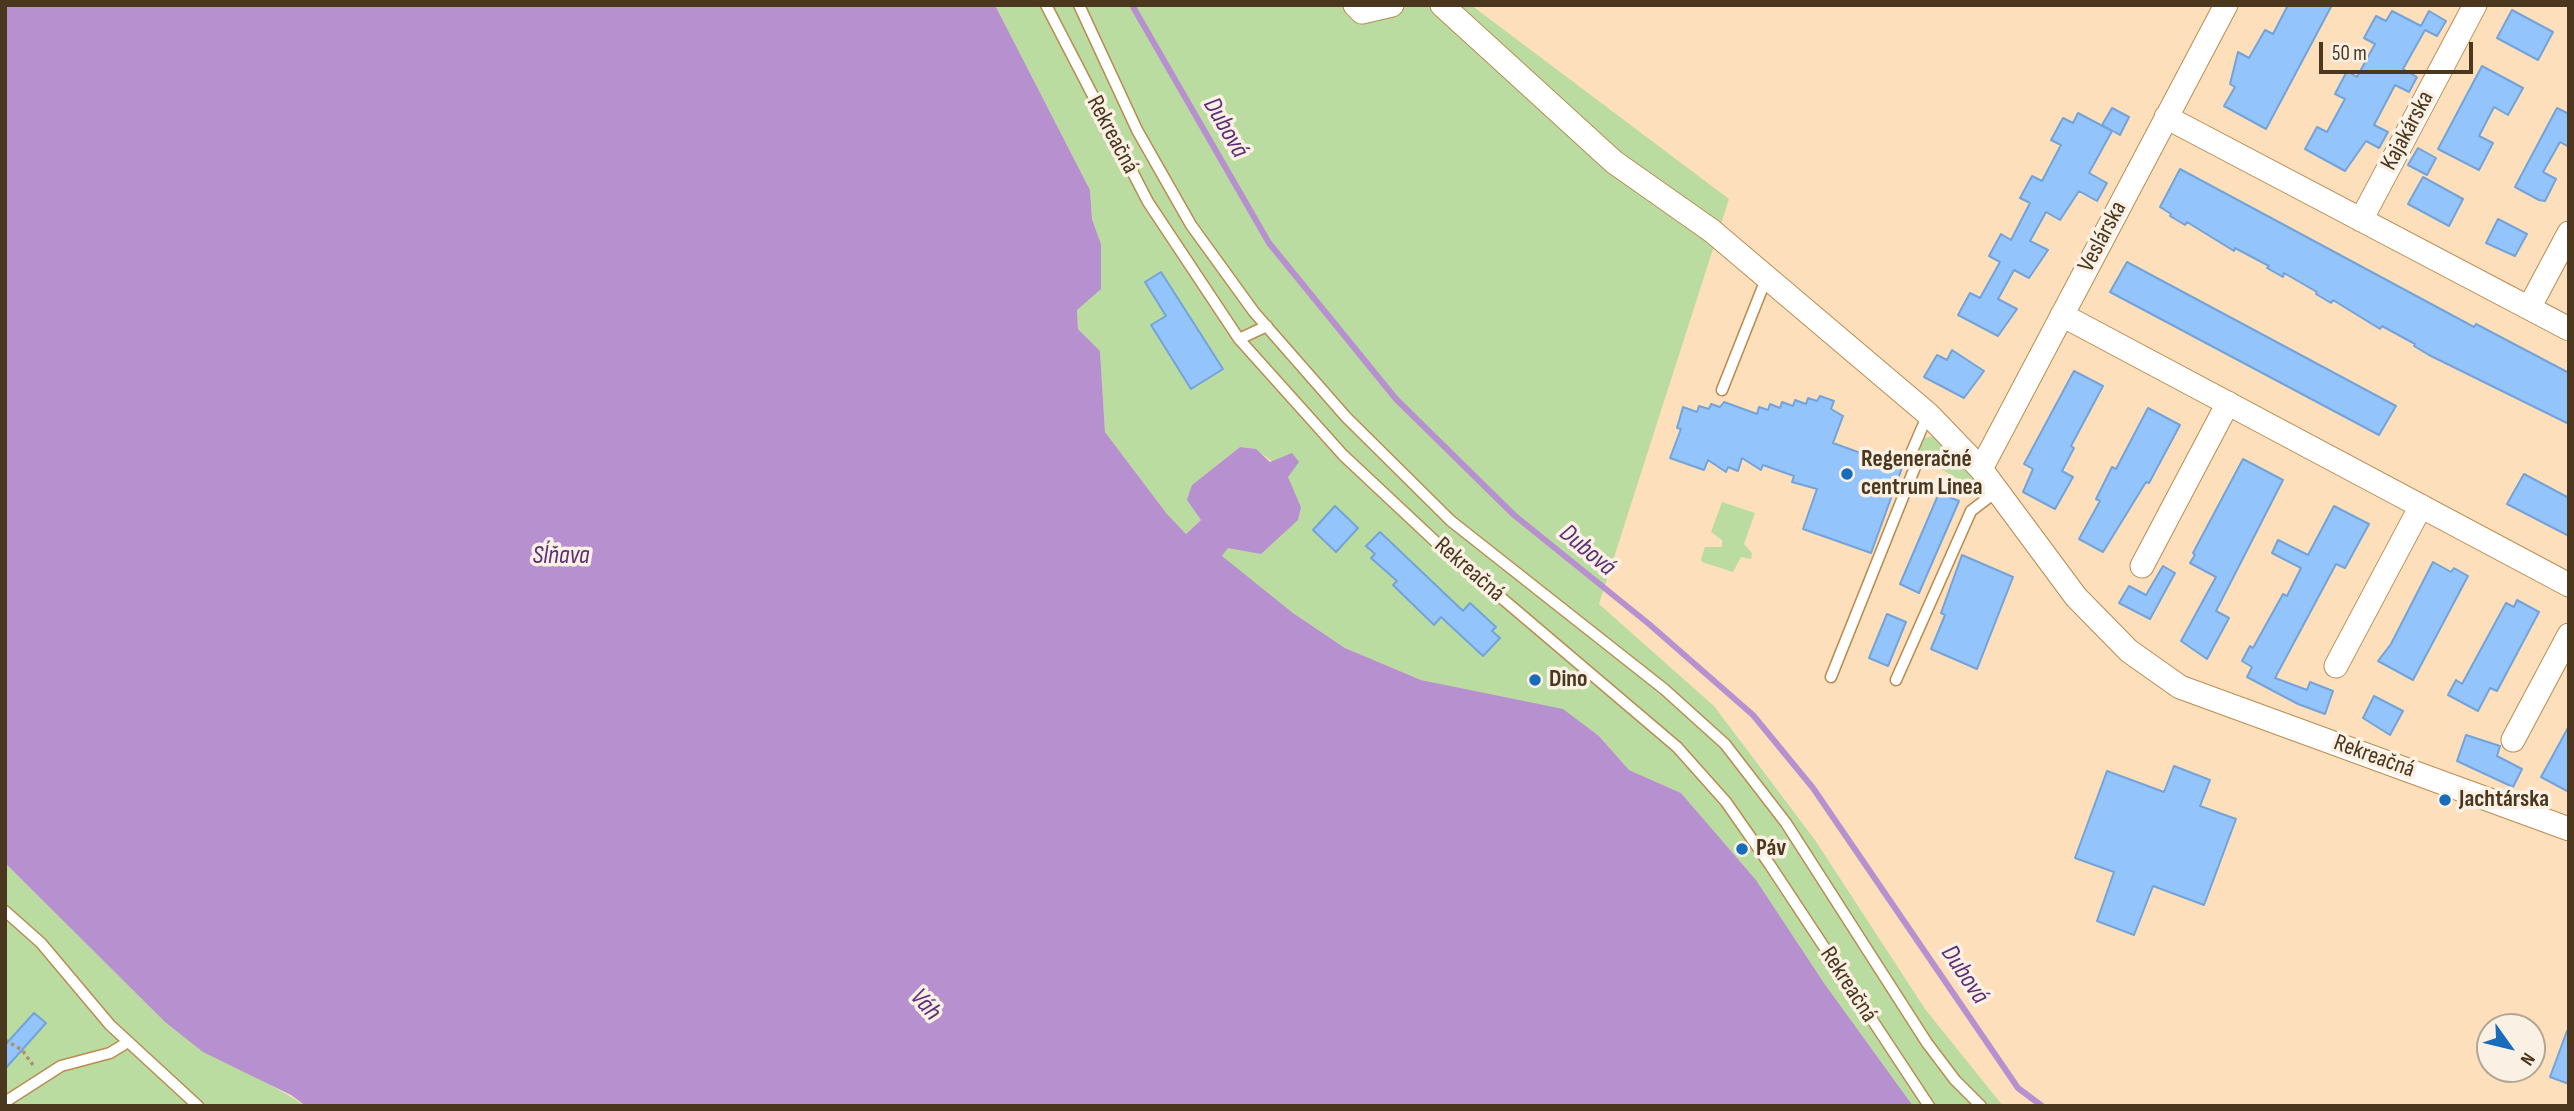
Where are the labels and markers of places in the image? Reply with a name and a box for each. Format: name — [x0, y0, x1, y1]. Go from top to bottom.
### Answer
place label: Regeneračné centrum Linea — [1861, 446, 1983, 502]
marker: Regeneračné centrum Linea — [1839, 466, 1855, 482]
place label: Dino — [1549, 666, 1587, 694]
marker: Dino — [1527, 672, 1543, 688]
place label: Jachtárska — [2459, 786, 2549, 814]
marker: Jachtárska — [2437, 792, 2453, 808]
place label: Páv — [1756, 835, 1786, 863]
marker: Páv — [1734, 841, 1750, 857]

